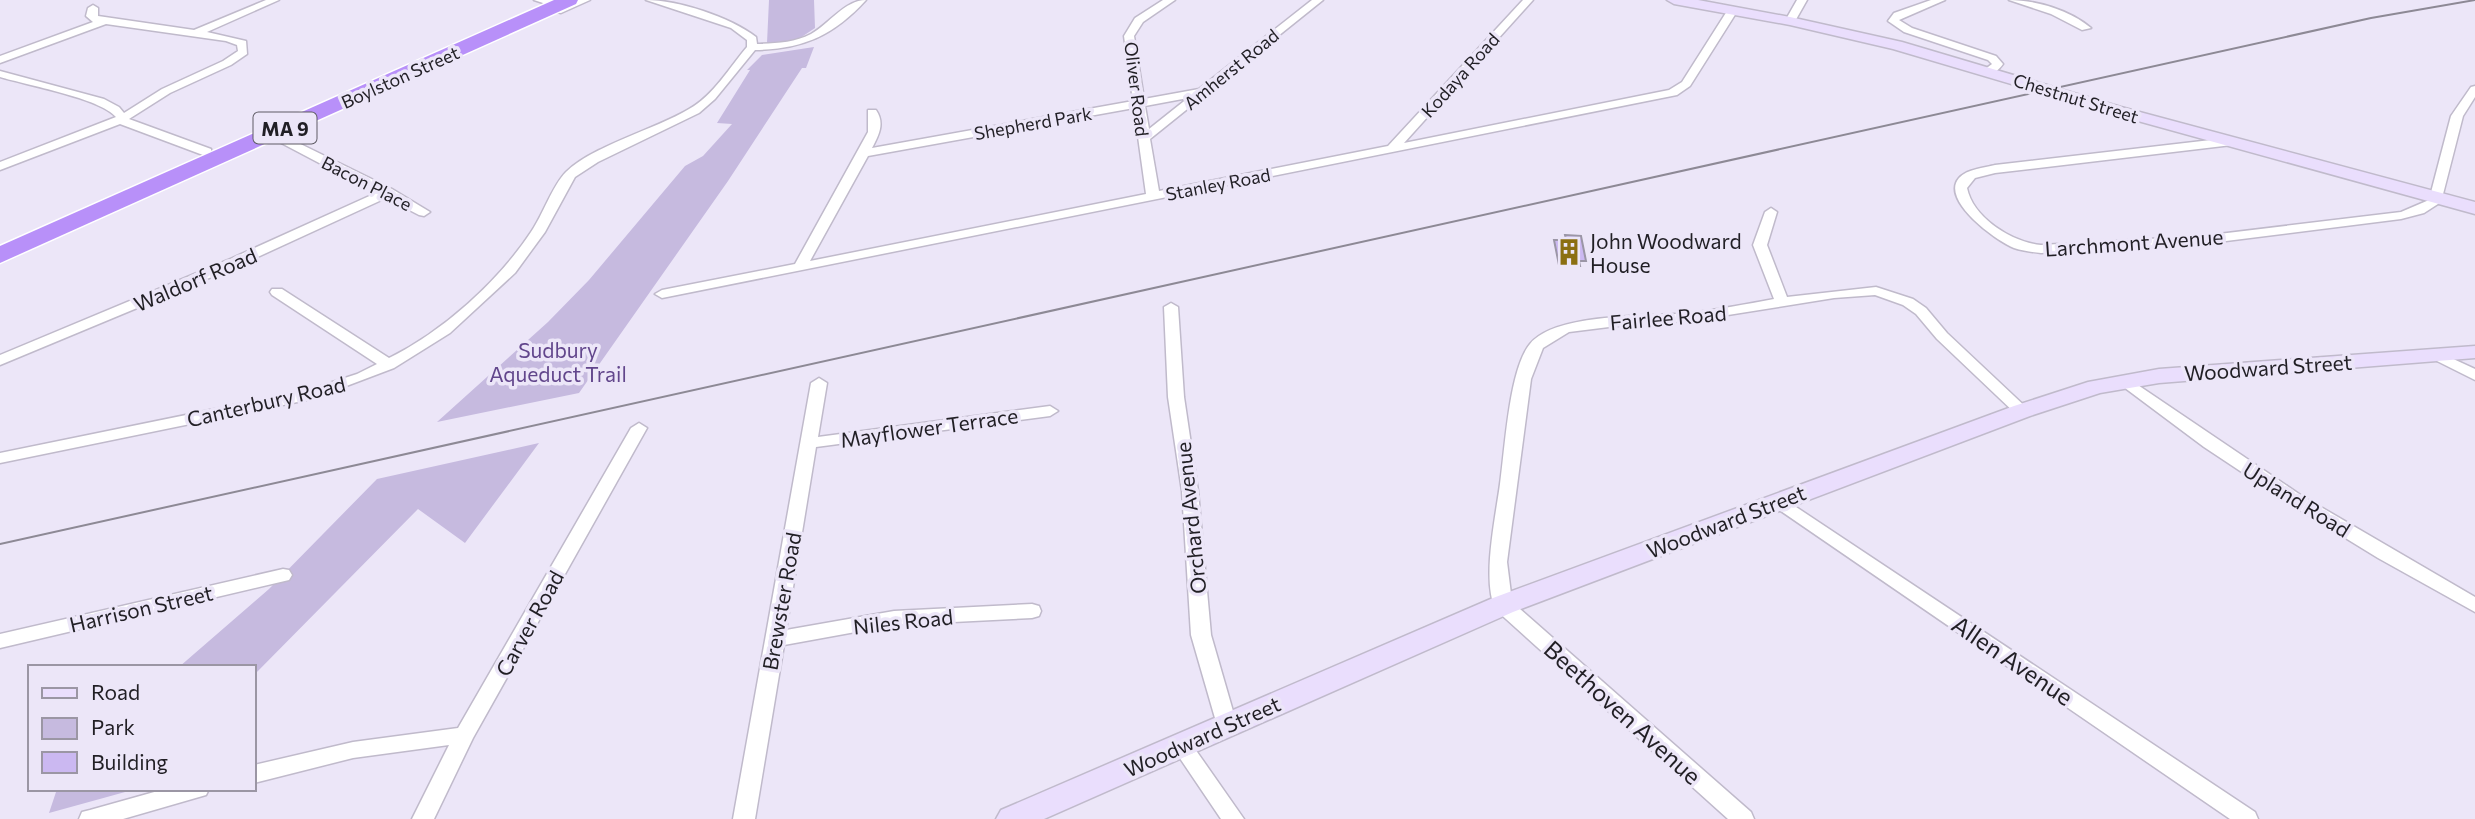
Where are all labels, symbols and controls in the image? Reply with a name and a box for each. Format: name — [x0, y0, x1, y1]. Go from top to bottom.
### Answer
street label: Amherst Road — [1179, 24, 1283, 114]
street label: Kodaya Road — [1416, 28, 1504, 122]
street label: Boylston Street — [338, 41, 462, 113]
street label: Oliver Road — [1120, 41, 1154, 137]
street label: Chestnut Street — [2011, 69, 2141, 127]
street label: Shepherd Park — [972, 102, 1094, 144]
road number: MA 9 — [254, 112, 316, 144]
street label: Bacon Place — [318, 151, 416, 215]
street label: Stanley Road — [1164, 163, 1272, 205]
street label: Larchmont Avenue — [2044, 223, 2224, 261]
place label: John Woodward House — [1590, 228, 1742, 277]
building icon: John Woodward House — [1554, 237, 1584, 267]
street label: Waldorf Road — [130, 242, 260, 316]
street label: Fairlee Road — [1609, 299, 1727, 335]
park label: Sudbury Aqueduct Trail — [489, 337, 627, 386]
street label: Woodward Street — [2183, 349, 2353, 385]
street label: Canterbury Road — [184, 371, 348, 431]
street label: Mayflower Terrace — [839, 402, 1019, 452]
street label: Orchard Avenue — [1170, 441, 1210, 595]
street label: Upland Road — [2239, 456, 2355, 542]
street label: Woodward Street — [1643, 479, 1809, 563]
street label: Brewster Road — [757, 530, 805, 672]
street label: Carver Road — [490, 566, 568, 680]
street label: Harrison Street — [67, 579, 215, 637]
street label: Niles Road — [852, 603, 954, 639]
street label: Allen Avenue — [1947, 609, 2079, 711]
street label: Beethoven Avenue — [1539, 634, 1707, 790]
legend — [28, 665, 256, 791]
text: Road — [91, 679, 140, 704]
street label: Woodward Street — [1120, 690, 1284, 782]
text: Park — [91, 714, 135, 739]
text: Building — [91, 749, 168, 774]

